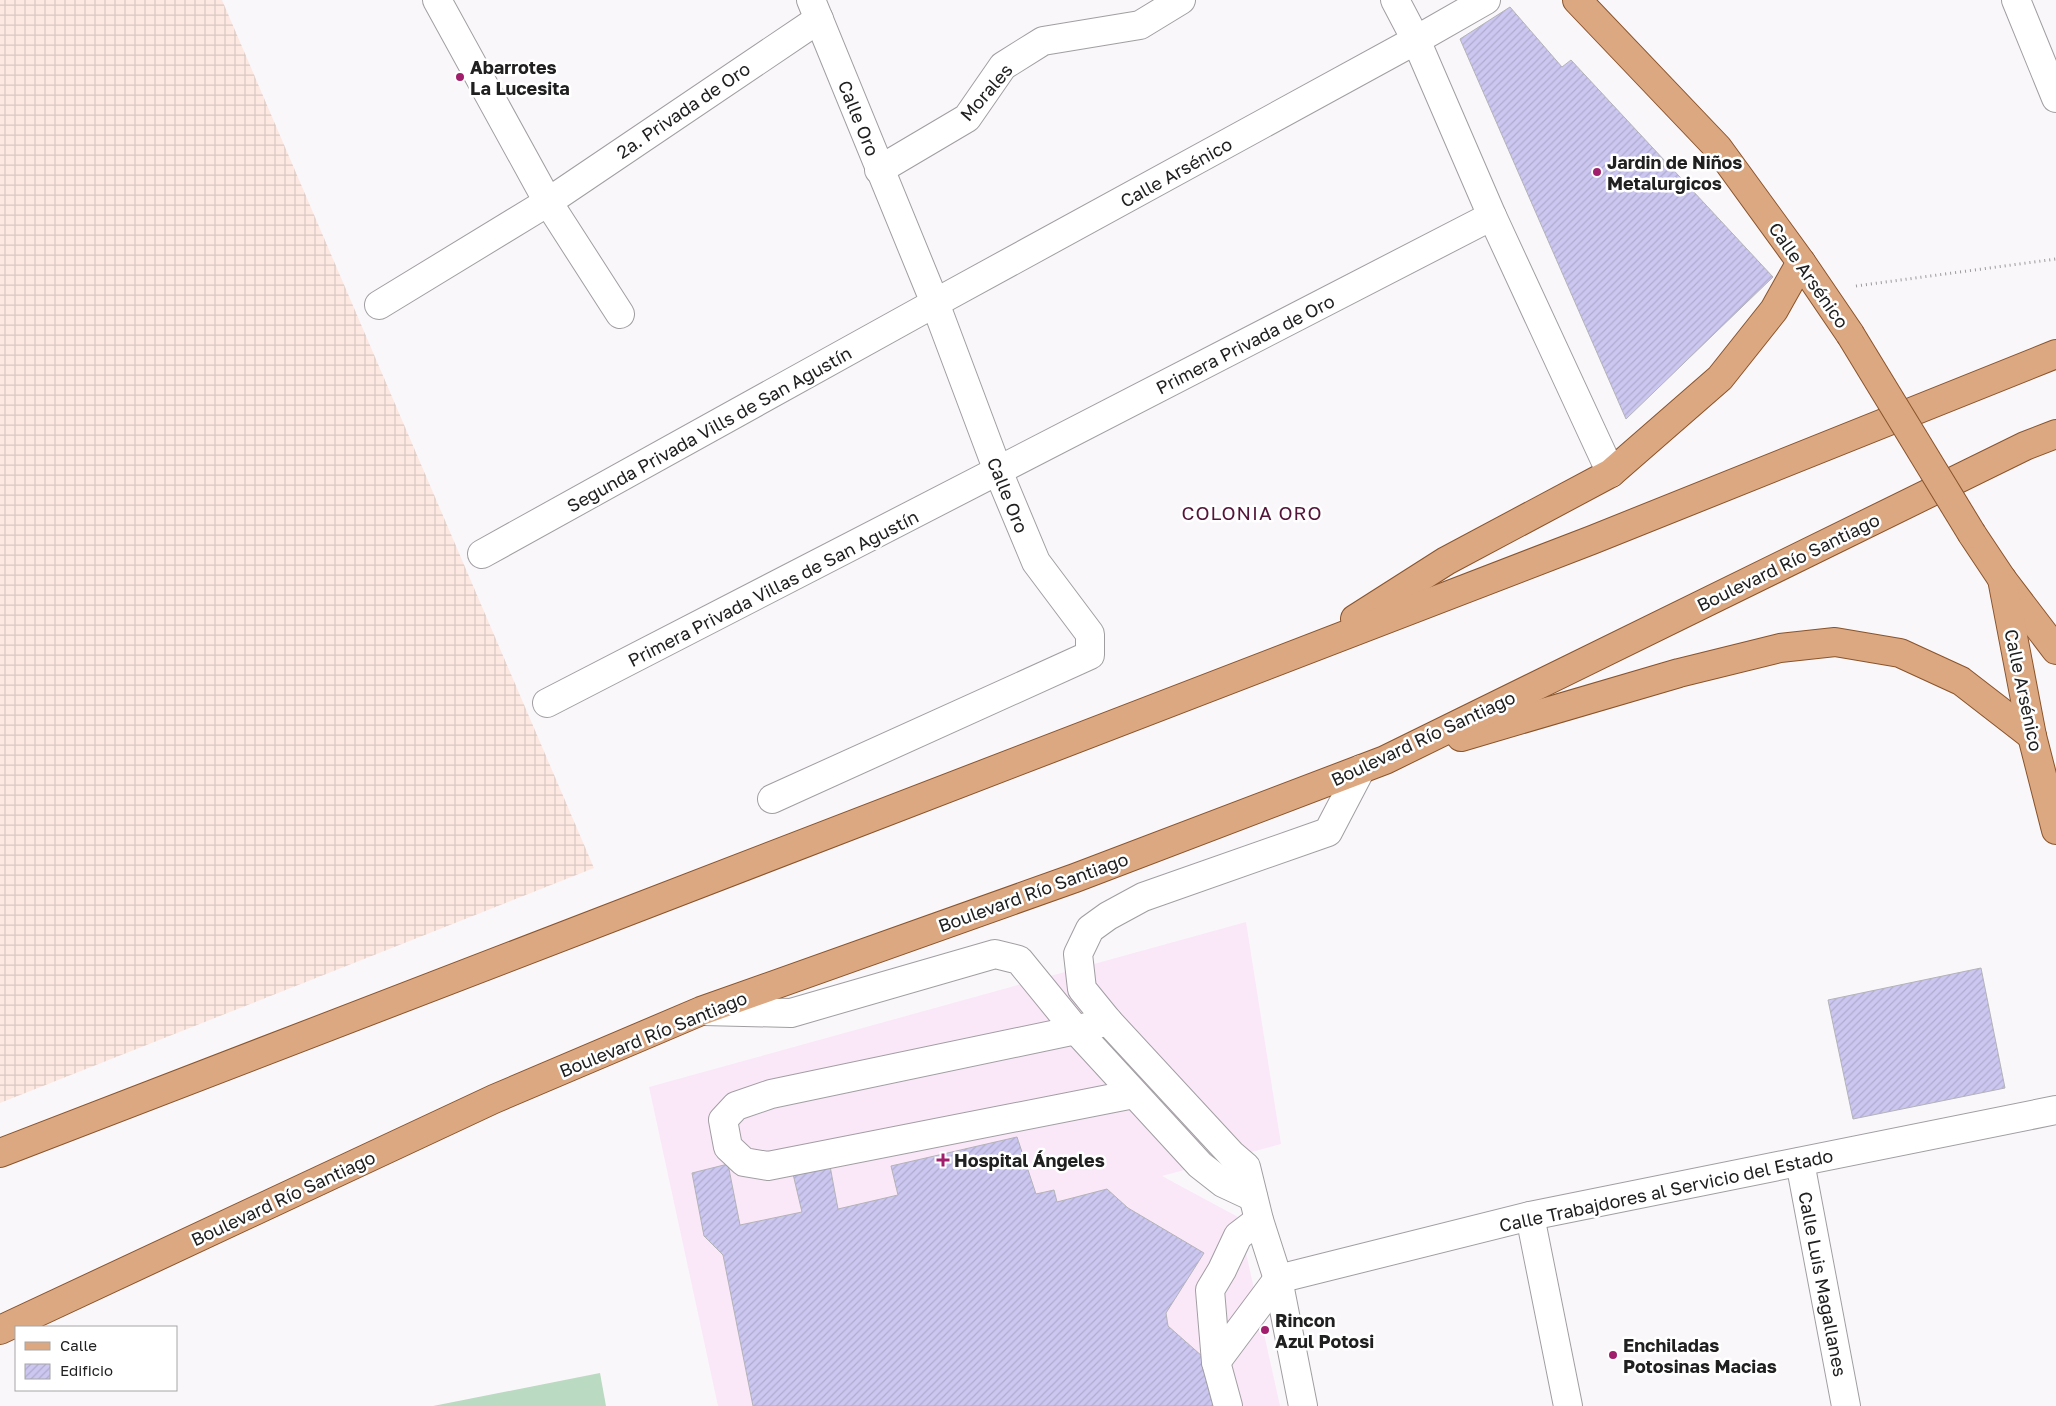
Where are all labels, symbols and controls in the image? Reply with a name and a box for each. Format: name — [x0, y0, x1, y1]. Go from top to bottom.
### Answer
place label: Abarrotes La Lucesita — [470, 56, 570, 99]
street label: 2a. Privada de Oro — [612, 57, 754, 163]
street label: Morales — [955, 59, 1017, 125]
marker: Abarrotes La Lucesita — [454, 71, 466, 83]
street label: Calle Oro — [834, 77, 884, 159]
street label: Calle Arsénico — [1116, 132, 1236, 212]
place label: Jardin de Niños Metalurgicos — [1607, 151, 1742, 194]
marker: Jardin de Niños Metalurgicos — [1591, 166, 1603, 178]
street label: Calle Arsénico — [1764, 218, 1854, 332]
street label: Primera Privada de Oro — [1152, 289, 1338, 399]
street label: Segunda Privada Vills de San Agustín — [563, 341, 855, 517]
street label: Calle Oro — [983, 454, 1033, 536]
district label: COLONIA ORO — [1181, 501, 1323, 524]
street label: Primera Privada Villas de San Agustín — [624, 505, 922, 671]
street label: Boulevard Río Santiago — [1693, 508, 1883, 616]
street label: Calle Arsénico — [2000, 627, 2048, 753]
street label: Boulevard Río Santiago — [1327, 686, 1519, 790]
street label: Boulevard Río Santiago — [935, 847, 1131, 937]
street label: Boulevard Río Santiago — [556, 986, 750, 1082]
street label: Calle Trabajdores al Servicio del Estado — [1497, 1144, 1835, 1236]
street label: Boulevard Río Santiago — [187, 1146, 379, 1250]
place label: Hospital Ángeles — [954, 1149, 1105, 1171]
marker: Hospital Ángeles — [936, 1153, 950, 1167]
street label: Calle Luis Magallanes — [1794, 1190, 1852, 1378]
place label: Rincon Azul Potosi — [1275, 1309, 1374, 1352]
marker: Rincon Azul Potosi — [1259, 1324, 1271, 1336]
legend — [15, 1326, 178, 1391]
place label: Enchiladas Potosinas Macias — [1623, 1334, 1777, 1377]
text: Calle — [60, 1336, 97, 1354]
marker: Enchiladas Potosinas Macias — [1607, 1349, 1619, 1361]
text: Edificio — [60, 1361, 113, 1379]

